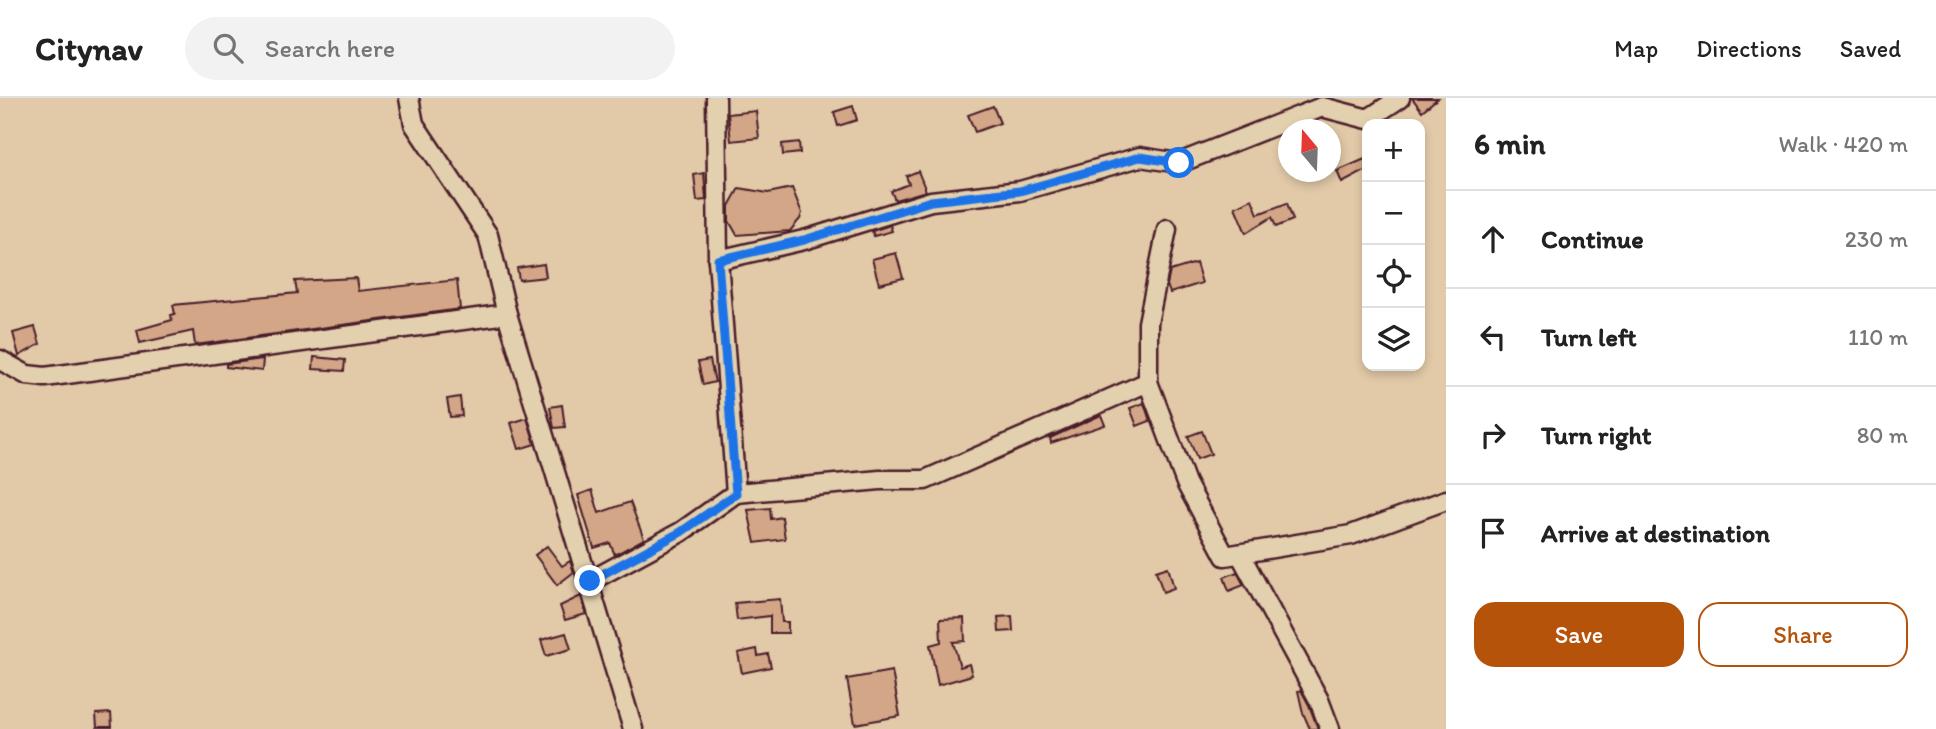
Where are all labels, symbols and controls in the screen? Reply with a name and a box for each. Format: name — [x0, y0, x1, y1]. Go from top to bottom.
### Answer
search box — [185, 17, 675, 80]
text: Citynav — [35, 29, 143, 68]
icon: search — [209, 29, 247, 67]
text: Search here — [265, 32, 395, 64]
text: Map — [1614, 34, 1658, 63]
text: Directions — [1696, 34, 1802, 63]
text: Saved — [1840, 34, 1901, 63]
north arrow — [1278, 119, 1341, 182]
map controls — [1362, 119, 1425, 371]
button: + — [1362, 119, 1425, 182]
text: 6 min — [1474, 125, 1546, 162]
text: Walk · 420 m — [1778, 130, 1908, 158]
route start — [1163, 147, 1194, 178]
button: − — [1362, 182, 1425, 245]
icon: ahead — [1474, 220, 1512, 258]
text: Continue — [1541, 223, 1644, 255]
text: 230 m — [1845, 225, 1908, 253]
button: locate — [1362, 245, 1425, 308]
button: layers — [1362, 308, 1425, 371]
icon: left — [1474, 318, 1512, 356]
text: Turn left — [1541, 321, 1637, 353]
text: 110 m — [1848, 323, 1908, 351]
icon: right — [1474, 416, 1512, 454]
text: Turn right — [1541, 419, 1652, 451]
text: 80 m — [1857, 421, 1908, 449]
icon: arrive — [1474, 514, 1512, 552]
text: Arrive at destination — [1541, 517, 1770, 549]
route end — [574, 565, 605, 596]
button: Save — [1474, 602, 1684, 667]
button: Share — [1698, 602, 1908, 667]

